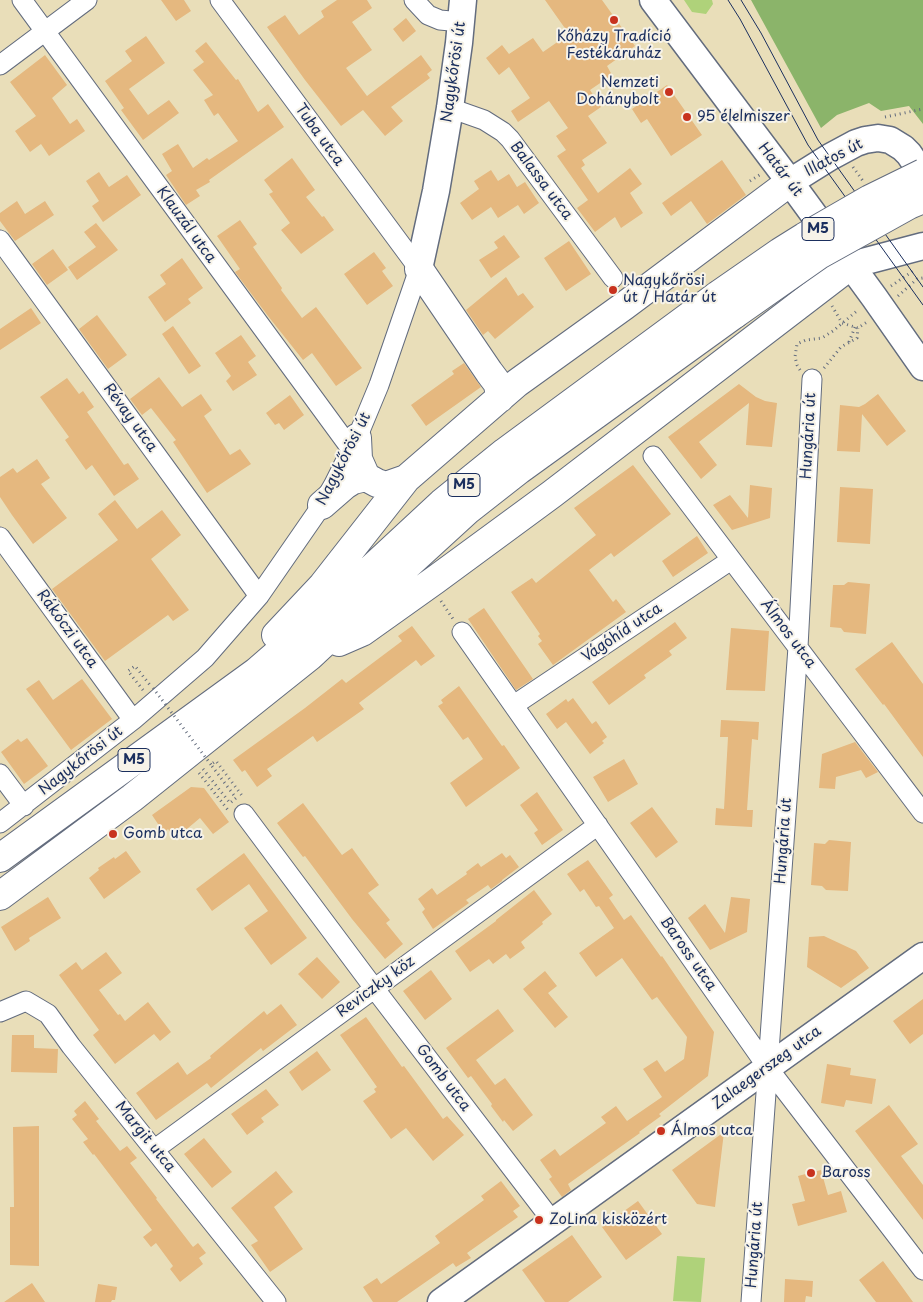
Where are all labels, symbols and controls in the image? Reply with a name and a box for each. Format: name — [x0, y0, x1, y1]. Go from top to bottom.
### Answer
marker: Kőházy Tradíció Festékáruház — [608, 14, 620, 26]
street label: Nagykőrösi út — [438, 20, 470, 124]
place label: Kőházy Tradíció Festékáruház — [557, 28, 671, 63]
place label: Nemzeti Dohánybolt — [576, 74, 659, 109]
marker: Nemzeti Dohánybolt — [663, 86, 675, 98]
street label: Tuba utca — [290, 100, 348, 170]
place label: 95 élelmiszer — [697, 108, 790, 126]
marker: 95 élelmiszer — [681, 111, 693, 123]
street label: Illatos út — [802, 135, 866, 181]
street label: Balassa utca — [506, 138, 576, 224]
street label: Határ út — [754, 140, 806, 200]
street label: Klauzál utca — [152, 183, 220, 267]
road number: M5 — [802, 218, 834, 240]
place label: Nagykőrösi út / Határ út — [623, 272, 716, 307]
marker: Nagykőrösi út / Határ út — [607, 284, 619, 296]
street label: Révay utca — [99, 380, 161, 456]
street label: Hungária út — [798, 392, 820, 480]
street label: Nagykőrösi út — [313, 410, 375, 508]
road number: M5 — [448, 474, 480, 496]
street label: Rákóczi utca — [33, 586, 101, 672]
street label: Álmos utca — [756, 596, 820, 672]
street label: Vágóhíd utca — [579, 600, 665, 666]
street label: Nagykőrösi út — [35, 723, 127, 799]
road number: M5 — [118, 748, 150, 772]
street label: Hungária út — [772, 797, 796, 885]
place label: Gomb utca — [123, 825, 202, 843]
marker: Gomb utca — [107, 828, 119, 840]
street label: Baross utca — [656, 913, 720, 995]
street label: Reviczky köz — [333, 953, 419, 1021]
street label: Zalaegerszeg utca — [709, 1022, 825, 1114]
street label: Gomb utca — [412, 1041, 474, 1115]
street label: Margit utca — [111, 1098, 179, 1176]
place label: Álmos utca — [671, 1122, 752, 1140]
marker: Álmos utca — [655, 1125, 667, 1137]
place label: Baross — [821, 1164, 871, 1182]
marker: Baross — [805, 1167, 817, 1179]
street label: Hungária út — [743, 1201, 767, 1289]
place label: ZoLina kisközért — [549, 1211, 667, 1229]
marker: ZoLina kisközért — [533, 1214, 545, 1226]

